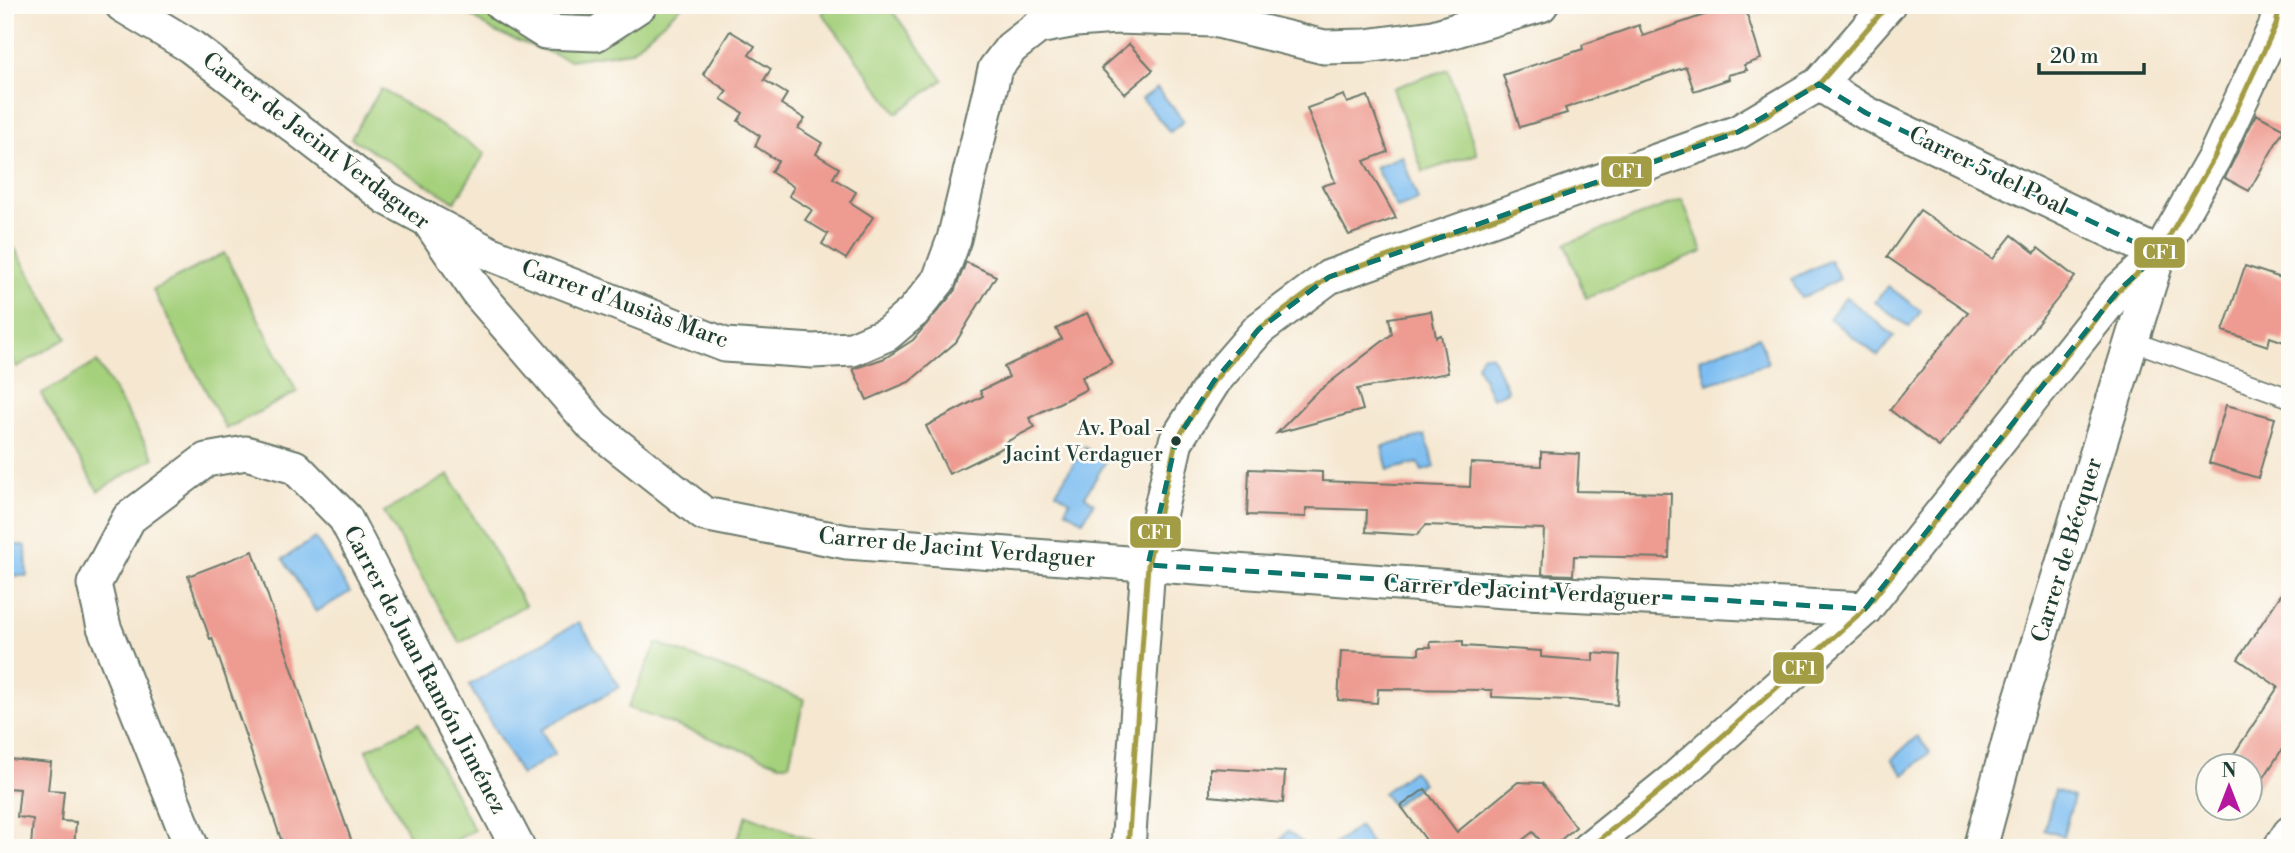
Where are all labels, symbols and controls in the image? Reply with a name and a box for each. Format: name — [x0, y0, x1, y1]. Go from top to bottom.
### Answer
scale bar — [2039, 32, 2144, 76]
text: 20 m — [2050, 44, 2099, 70]
street label: Carrer de Jacint Verdaguer — [197, 46, 435, 236]
street label: Carrer 5 del Poal — [1904, 120, 2072, 222]
line badge: CF1 — [1600, 155, 1653, 188]
text: CF1 — [1608, 160, 1644, 184]
line badge: CF1 — [2133, 236, 2186, 269]
text: CF1 — [2142, 241, 2178, 265]
street label: Carrer d'Ausiàs Marc — [518, 254, 732, 354]
place label: Av. Poal - Jacint Verdaguer — [1003, 416, 1163, 468]
marker: Av. Poal - Jacint Verdaguer — [1169, 434, 1183, 448]
street label: Carrer de Bécquer — [2026, 454, 2108, 646]
line badge: CF1 — [1129, 515, 1182, 549]
street label: Carrer de Juan Ramón Jiménez — [337, 521, 513, 819]
text: CF1 — [1137, 521, 1173, 545]
street label: Carrer de Jacint Verdaguer — [817, 522, 1097, 574]
street label: Carrer de Jacint Verdaguer — [1383, 570, 1661, 612]
line badge: CF1 — [1772, 651, 1825, 685]
text: CF1 — [1781, 657, 1817, 681]
north arrow — [2194, 752, 2264, 822]
text: N — [2221, 759, 2237, 783]

